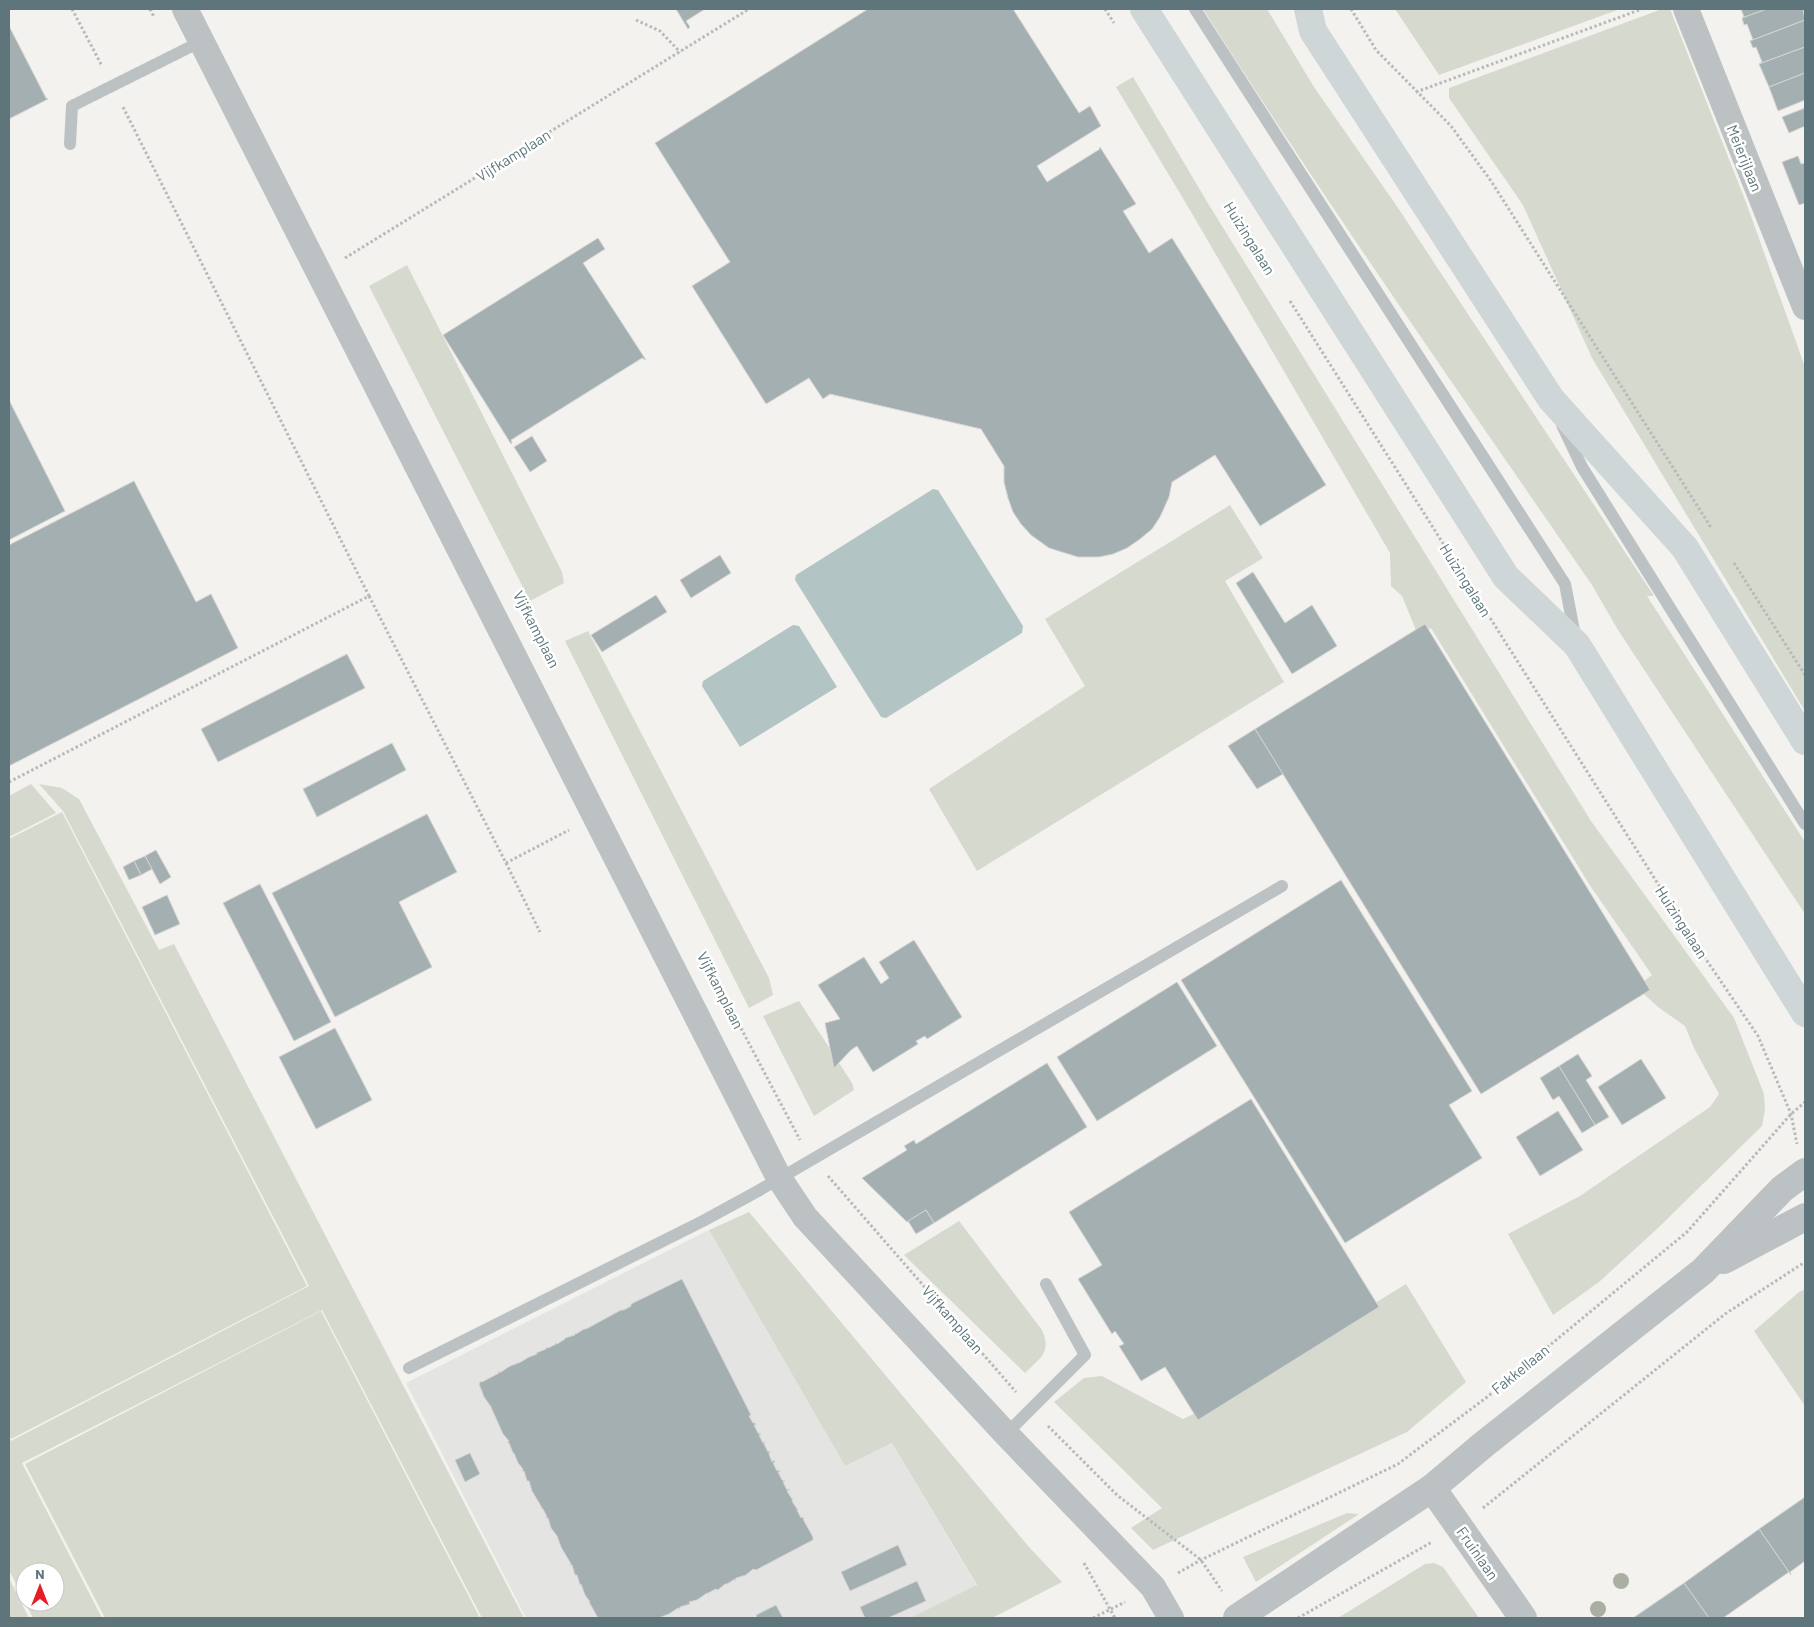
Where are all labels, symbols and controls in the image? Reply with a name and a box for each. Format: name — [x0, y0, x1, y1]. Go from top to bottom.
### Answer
street label: Meierijlaan — [1723, 122, 1767, 194]
street label: Vijfkamplaan — [472, 125, 554, 185]
street label: Huizingalaan — [1220, 198, 1280, 278]
street label: Huizingalaan — [1436, 540, 1496, 620]
street label: Vijfkamplaan — [510, 587, 564, 671]
street label: Huizingalaan — [1652, 882, 1712, 962]
street label: Vijfkamplaan — [694, 948, 748, 1032]
street label: Vijfkamplaan — [919, 1281, 987, 1357]
street label: Fakkellaan — [1488, 1340, 1552, 1398]
street label: Fruinlaan — [1453, 1523, 1503, 1583]
north arrow — [15, 1562, 65, 1612]
text: N — [35, 1565, 45, 1582]

